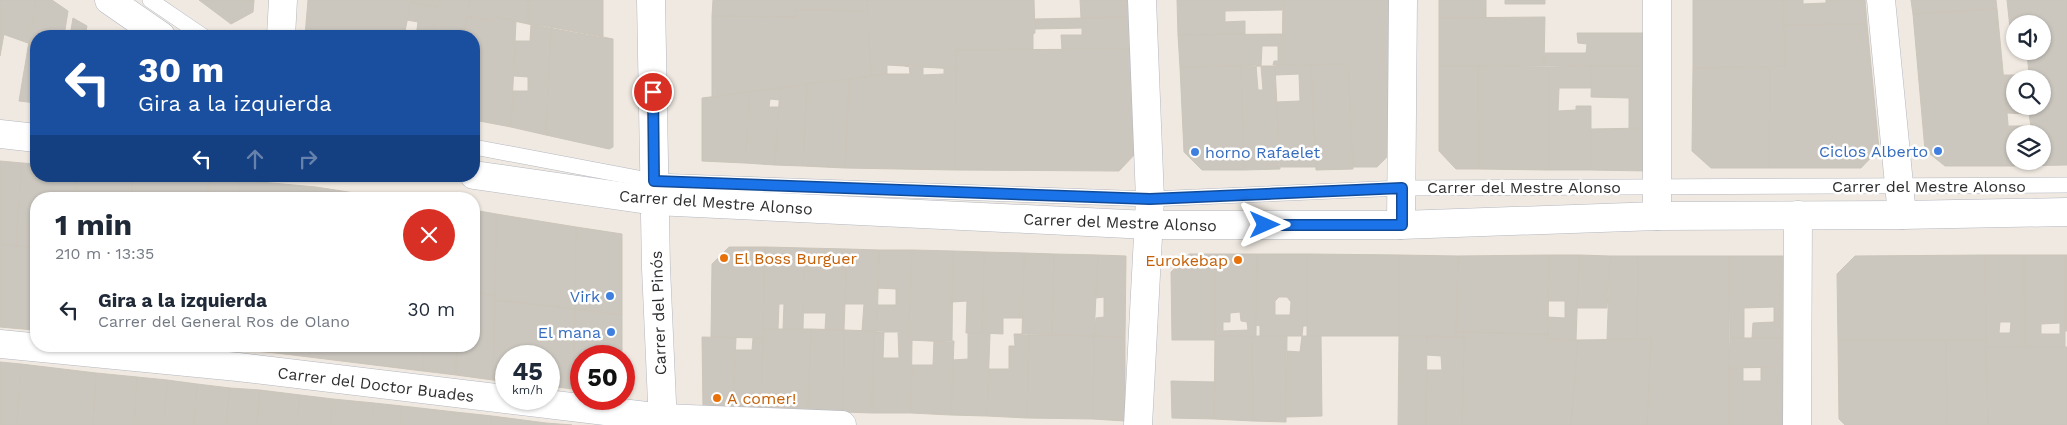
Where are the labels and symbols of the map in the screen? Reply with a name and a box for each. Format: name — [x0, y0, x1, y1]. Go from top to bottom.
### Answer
pin — [632, 71, 674, 113]
place label: Ciclos Alberto — [1819, 142, 1928, 161]
place label: horno Rafaelet — [1205, 143, 1321, 162]
marker: Ciclos Alberto — [1932, 145, 1944, 157]
marker: horno Rafaelet — [1189, 146, 1201, 158]
street label: Carrer del Mestre Alonso — [1832, 177, 2026, 196]
street label: Carrer del Mestre Alonso — [1427, 178, 1621, 197]
street label: Carrer del Mestre Alonso — [619, 186, 813, 219]
position arrow — [1238, 198, 1290, 250]
street label: Carrer del Mestre Alonso — [1023, 210, 1217, 235]
place label: El Boss Burguer — [734, 249, 857, 268]
street label: Carrer del Pinós — [647, 250, 670, 376]
place label: Eurokebap — [1145, 251, 1228, 270]
marker: El Boss Burguer — [718, 252, 730, 264]
marker: Eurokebap — [1232, 254, 1244, 266]
place label: Virk — [570, 287, 600, 306]
marker: Virk — [604, 290, 616, 302]
place label: El mana — [538, 323, 601, 342]
marker: El mana — [605, 326, 617, 338]
speed limit sign: 50 — [570, 345, 635, 410]
street label: Carrer del Doctor Buades — [277, 363, 475, 406]
place label: A comer! — [727, 389, 796, 408]
marker: A comer! — [711, 392, 723, 404]

